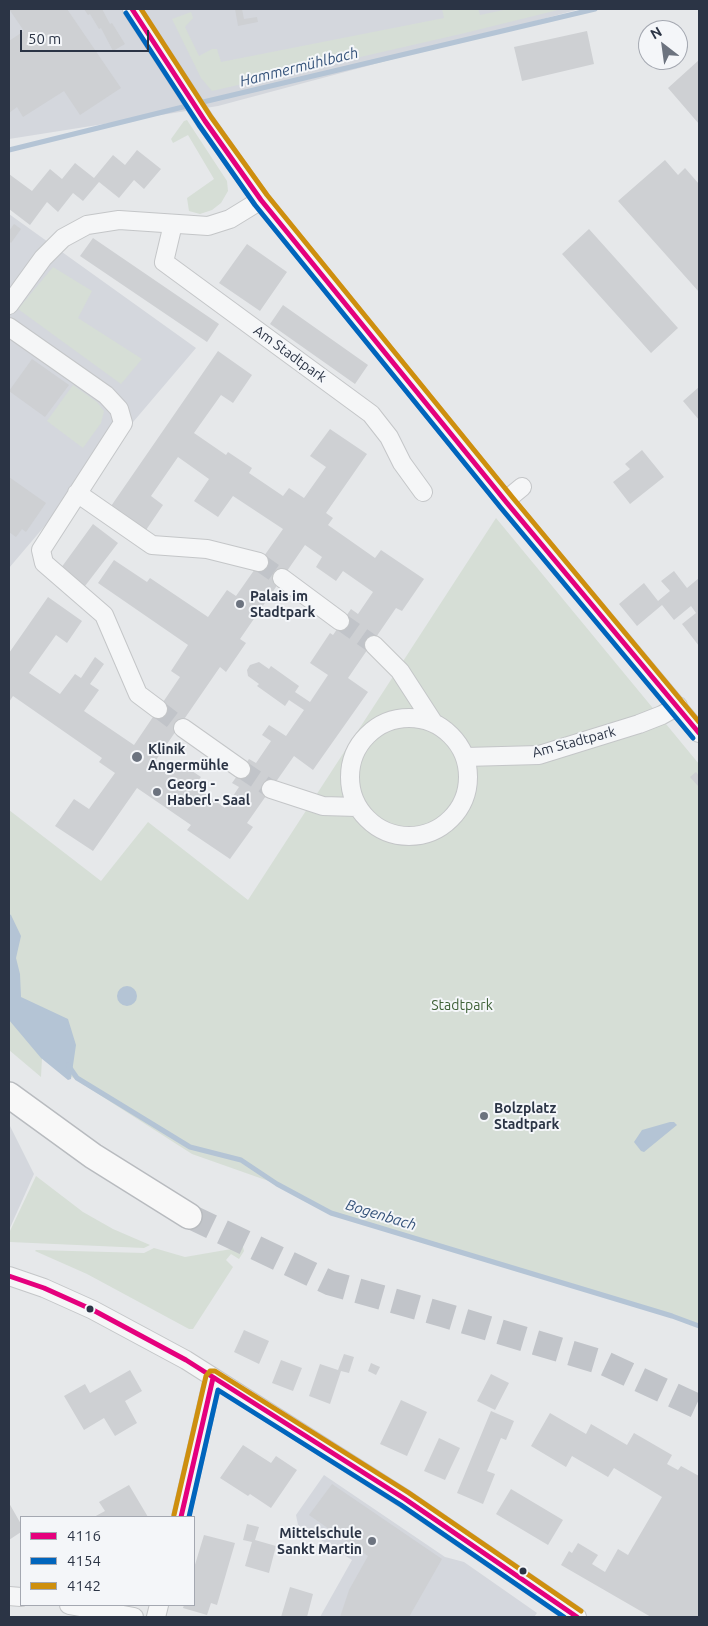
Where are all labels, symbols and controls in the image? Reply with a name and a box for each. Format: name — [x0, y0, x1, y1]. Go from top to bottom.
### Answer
scale bar — [22, 20, 151, 52]
north arrow — [638, 20, 688, 70]
text: N — [647, 23, 665, 42]
text: 50 m — [28, 30, 61, 47]
water label: Hammermühlbach — [238, 44, 360, 90]
street label: Am Stadtpark — [250, 322, 330, 386]
place label: Palais im Stadtpark — [250, 588, 315, 620]
marker: Palais im Stadtpark — [234, 598, 246, 610]
street label: Am Stadtpark — [530, 723, 618, 761]
place label: Klinik Angermühle — [148, 741, 229, 774]
marker: Klinik Angermühle — [130, 750, 144, 764]
place label: Georg - Haberl - Saal — [167, 776, 250, 809]
marker: Georg - Haberl - Saal — [151, 786, 163, 798]
park label: Stadtpark — [431, 997, 493, 1013]
place label: Bolzplatz Stadtpark — [494, 1100, 559, 1132]
marker: Bolzplatz Stadtpark — [478, 1110, 490, 1122]
water label: Bogenbach — [343, 1196, 419, 1234]
unlabelled marker — [85, 1304, 95, 1314]
legend — [20, 1516, 195, 1606]
place label: Mittelschule Sankt Martin — [277, 1525, 362, 1558]
text: 4116 — [67, 1527, 101, 1544]
marker: Mittelschule Sankt Martin — [366, 1535, 378, 1547]
text: 4154 — [67, 1552, 101, 1569]
unlabelled marker — [518, 1566, 528, 1576]
text: 4142 — [67, 1577, 101, 1594]

